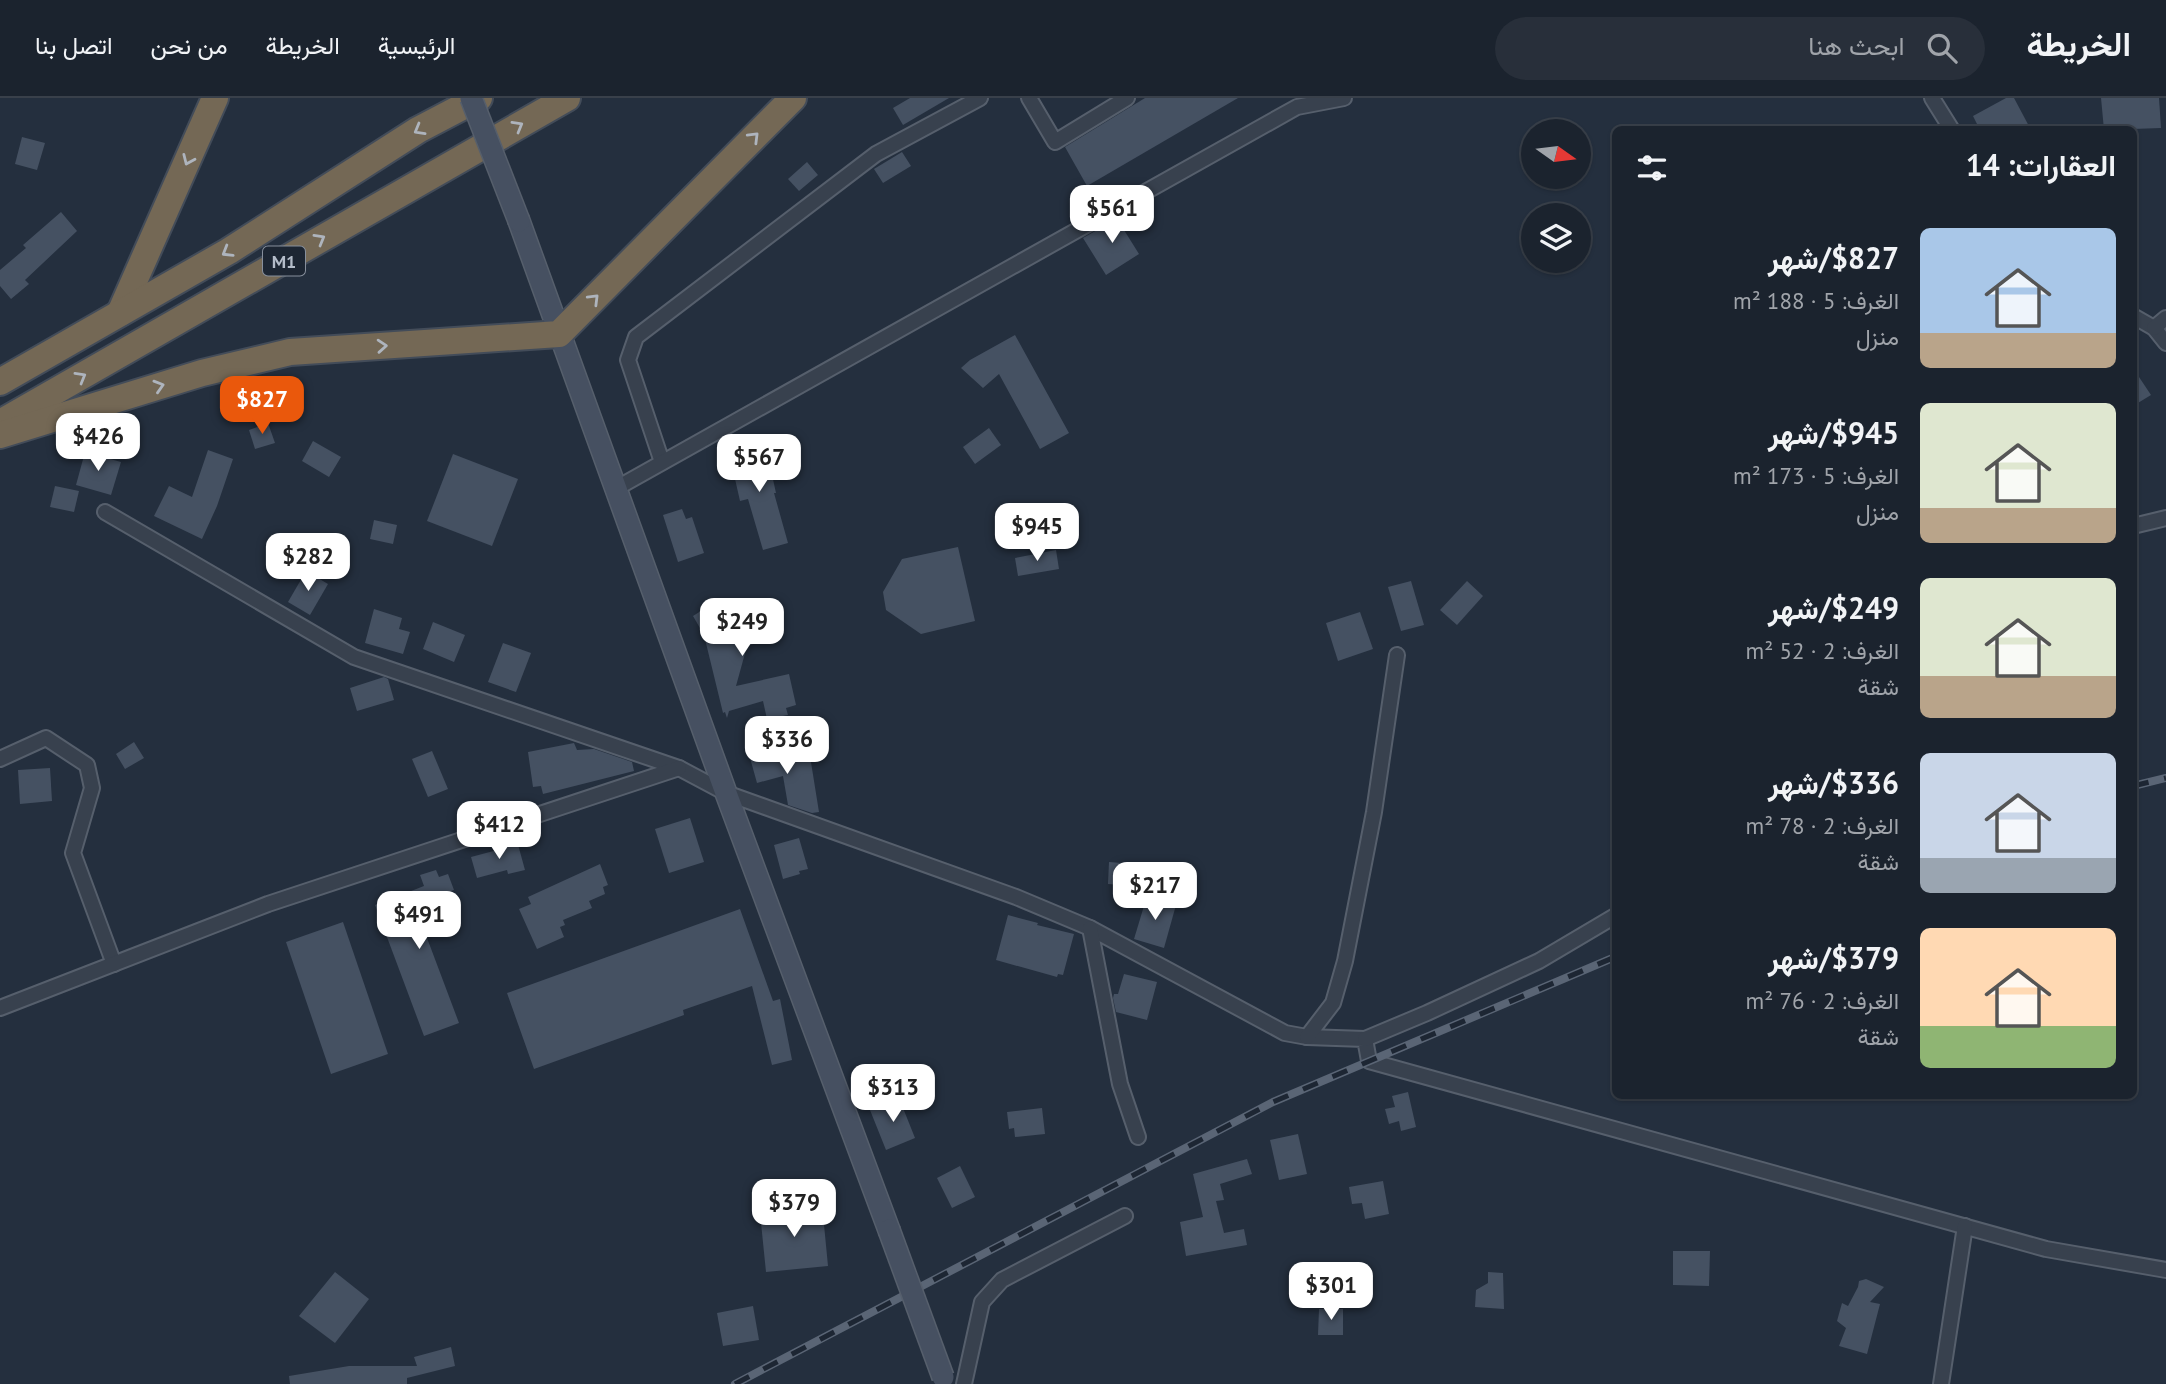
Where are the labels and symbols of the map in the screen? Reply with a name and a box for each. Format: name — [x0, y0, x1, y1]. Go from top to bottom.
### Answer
north arrow — [1521, 119, 1591, 189]
one-way arrow — [510, 121, 523, 134]
one-way arrow — [414, 122, 427, 135]
one-way arrow — [746, 132, 759, 145]
one-way arrow — [182, 153, 196, 166]
pin: $561 — [1071, 186, 1153, 245]
one-way arrow — [313, 235, 326, 248]
one-way arrow — [221, 244, 234, 257]
road number: M1 — [263, 246, 305, 276]
one-way arrow — [586, 294, 599, 307]
one-way arrow — [377, 338, 388, 353]
one-way arrow — [73, 372, 86, 385]
pin: $827 — [221, 376, 303, 436]
one-way arrow — [153, 380, 165, 395]
pin: $426 — [57, 414, 139, 473]
pin: $567 — [718, 434, 800, 494]
pin: $945 — [996, 504, 1078, 563]
pin: $282 — [267, 533, 349, 593]
pin: $249 — [701, 598, 783, 658]
pin: $336 — [746, 716, 828, 776]
pin: $412 — [458, 802, 540, 861]
pin: $217 — [1114, 862, 1196, 922]
pin: $491 — [378, 892, 460, 951]
pin: $313 — [852, 1065, 934, 1124]
pin: $379 — [753, 1180, 835, 1239]
pin: $301 — [1290, 1262, 1372, 1322]

